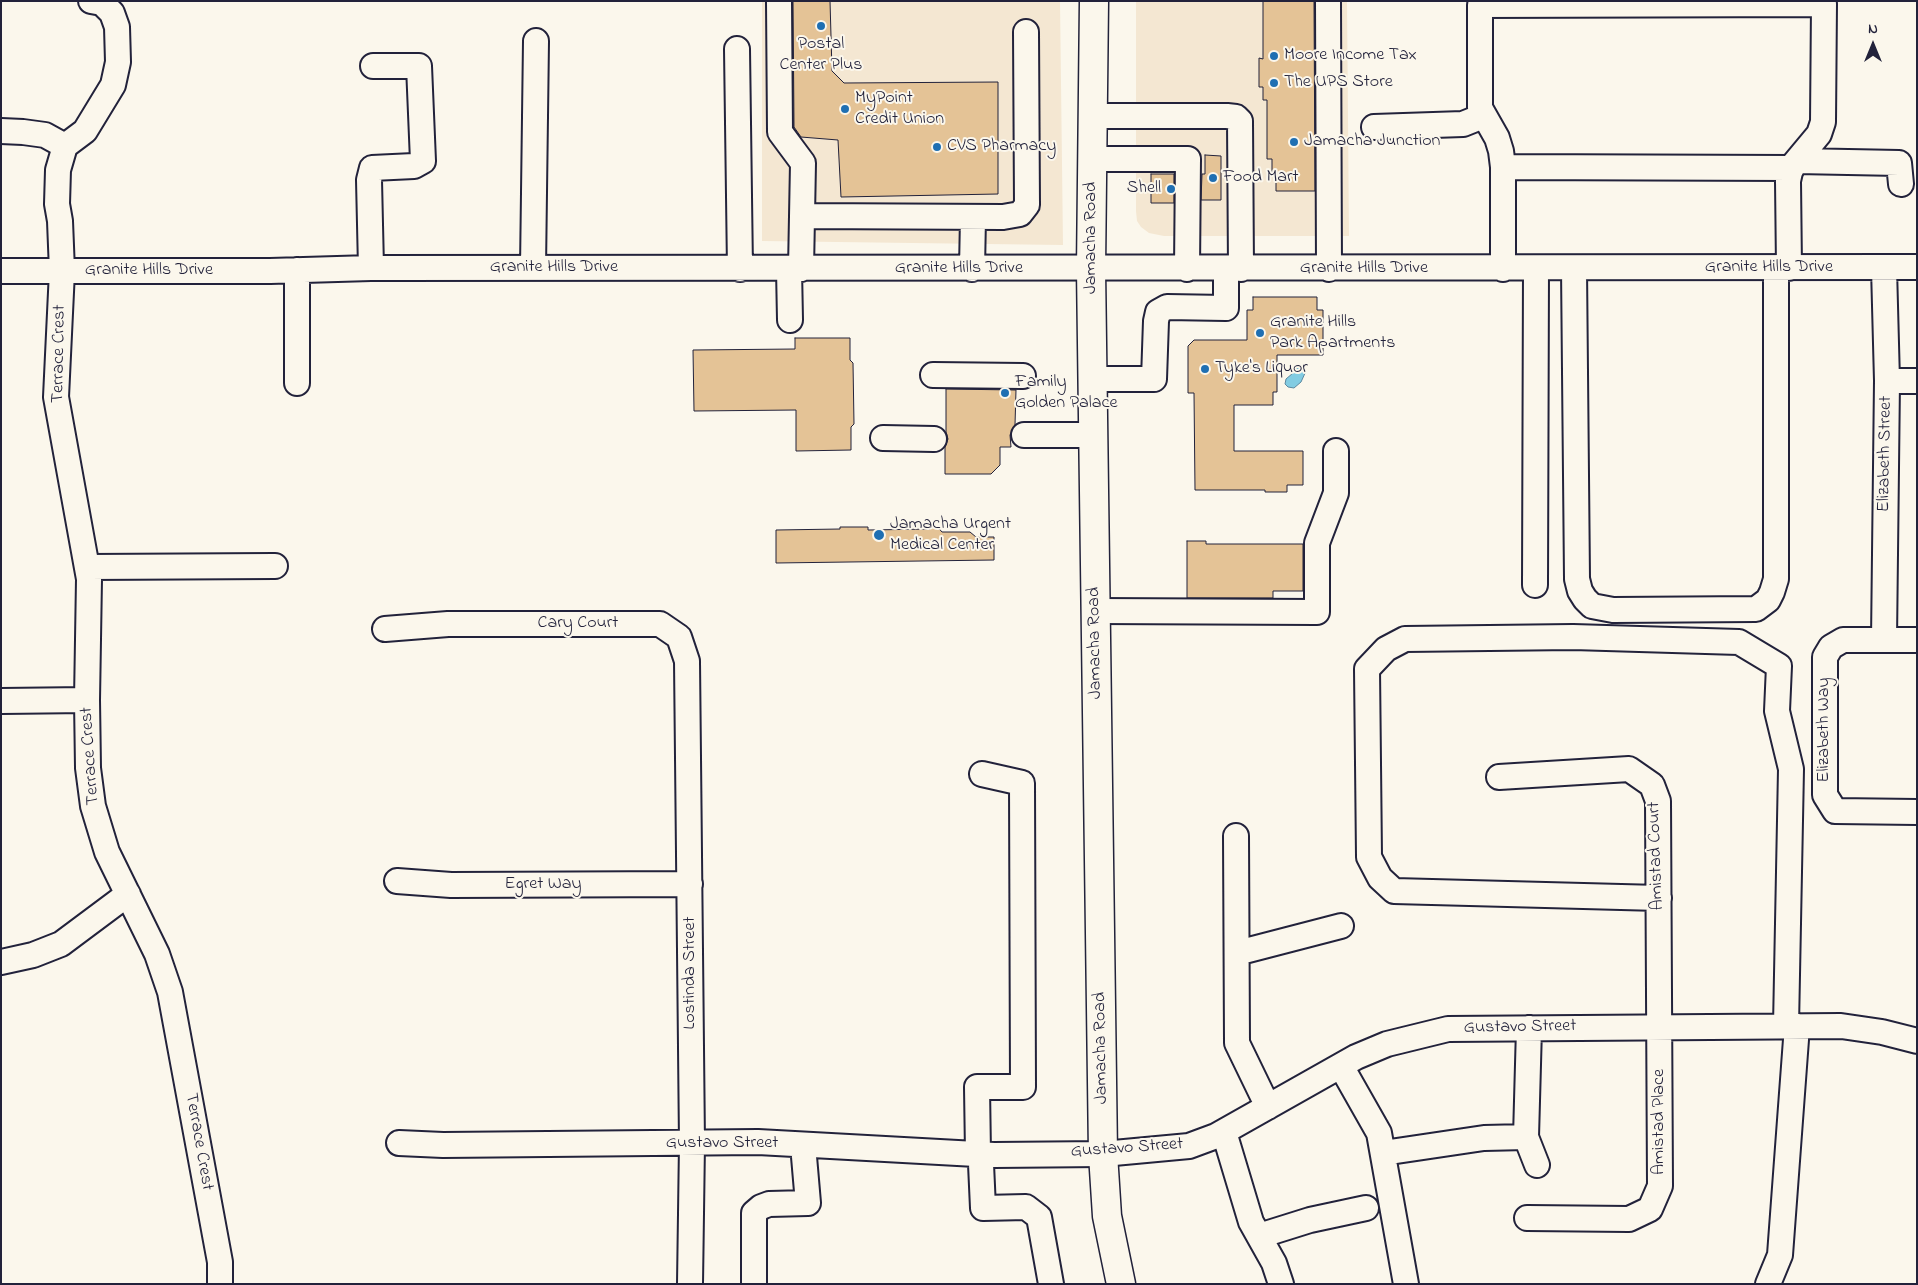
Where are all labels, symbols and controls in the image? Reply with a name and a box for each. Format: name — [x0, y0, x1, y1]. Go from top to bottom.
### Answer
text: N — [1868, 19, 1878, 40]
marker: Postal Center Plus — [815, 20, 827, 32]
north arrow — [1848, 20, 1898, 70]
place label: Postal Center Plus — [780, 34, 862, 76]
place label: Moore Income Tax — [1284, 45, 1417, 67]
marker: Moore Income Tax — [1268, 50, 1280, 62]
place label: The UPS Store — [1284, 72, 1393, 94]
marker: The UPS Store — [1268, 77, 1280, 89]
place label: MyPoint Credit Union — [855, 88, 944, 130]
marker: MyPoint Credit Union — [839, 103, 851, 115]
place label: Jamacha Junction — [1304, 131, 1440, 153]
place label: CVS Pharmacy — [947, 136, 1056, 158]
marker: Jamacha Junction — [1288, 136, 1300, 148]
marker: CVS Pharmacy — [931, 141, 943, 153]
place label: Food Mart — [1223, 167, 1299, 189]
marker: Food Mart — [1207, 172, 1219, 184]
place label: Shell — [1127, 178, 1161, 200]
street label: Jamacha Road — [1081, 182, 1103, 294]
marker: Shell — [1165, 183, 1177, 195]
street label: Granite Hills Drive — [490, 257, 618, 279]
street label: Granite Hills Drive — [1705, 257, 1833, 279]
street label: Granite Hills Drive — [895, 258, 1023, 280]
street label: Granite Hills Drive — [1300, 258, 1428, 280]
street label: Granite Hills Drive — [85, 260, 213, 282]
street label: Terrace Crest — [48, 305, 72, 403]
place label: Granite Hills Park Apartments — [1270, 312, 1395, 354]
marker: Granite Hills Park Apartments — [1254, 327, 1266, 339]
place label: Tyke's Liquor — [1215, 358, 1308, 380]
marker: Tyke's Liquor — [1199, 363, 1211, 375]
place label: Family Golden Palace — [1015, 372, 1118, 414]
marker: Family Golden Palace — [999, 387, 1011, 399]
street label: Elizabeth Street — [1874, 396, 1898, 512]
place label: Jamacha Urgent Medical Center — [890, 514, 1011, 556]
marker: Jamacha Urgent Medical Center — [872, 528, 886, 542]
street label: Jamacha Road — [1084, 587, 1108, 699]
street label: Cary Court — [538, 613, 618, 635]
street label: Elizabeth Way — [1814, 678, 1836, 782]
street label: Terrace Crest — [77, 706, 105, 806]
street label: Amistad Court — [1644, 801, 1670, 911]
street label: Egret Way — [505, 874, 581, 896]
street label: Lostinda Street — [680, 916, 702, 1030]
street label: Jamacha Road — [1090, 992, 1114, 1104]
street label: Gustavo Street — [1464, 1016, 1576, 1040]
street label: Amistad Place — [1649, 1069, 1671, 1175]
street label: Terrace Crest — [179, 1092, 217, 1192]
street label: Gustavo Street — [666, 1133, 778, 1155]
street label: Gustavo Street — [1070, 1134, 1184, 1164]

